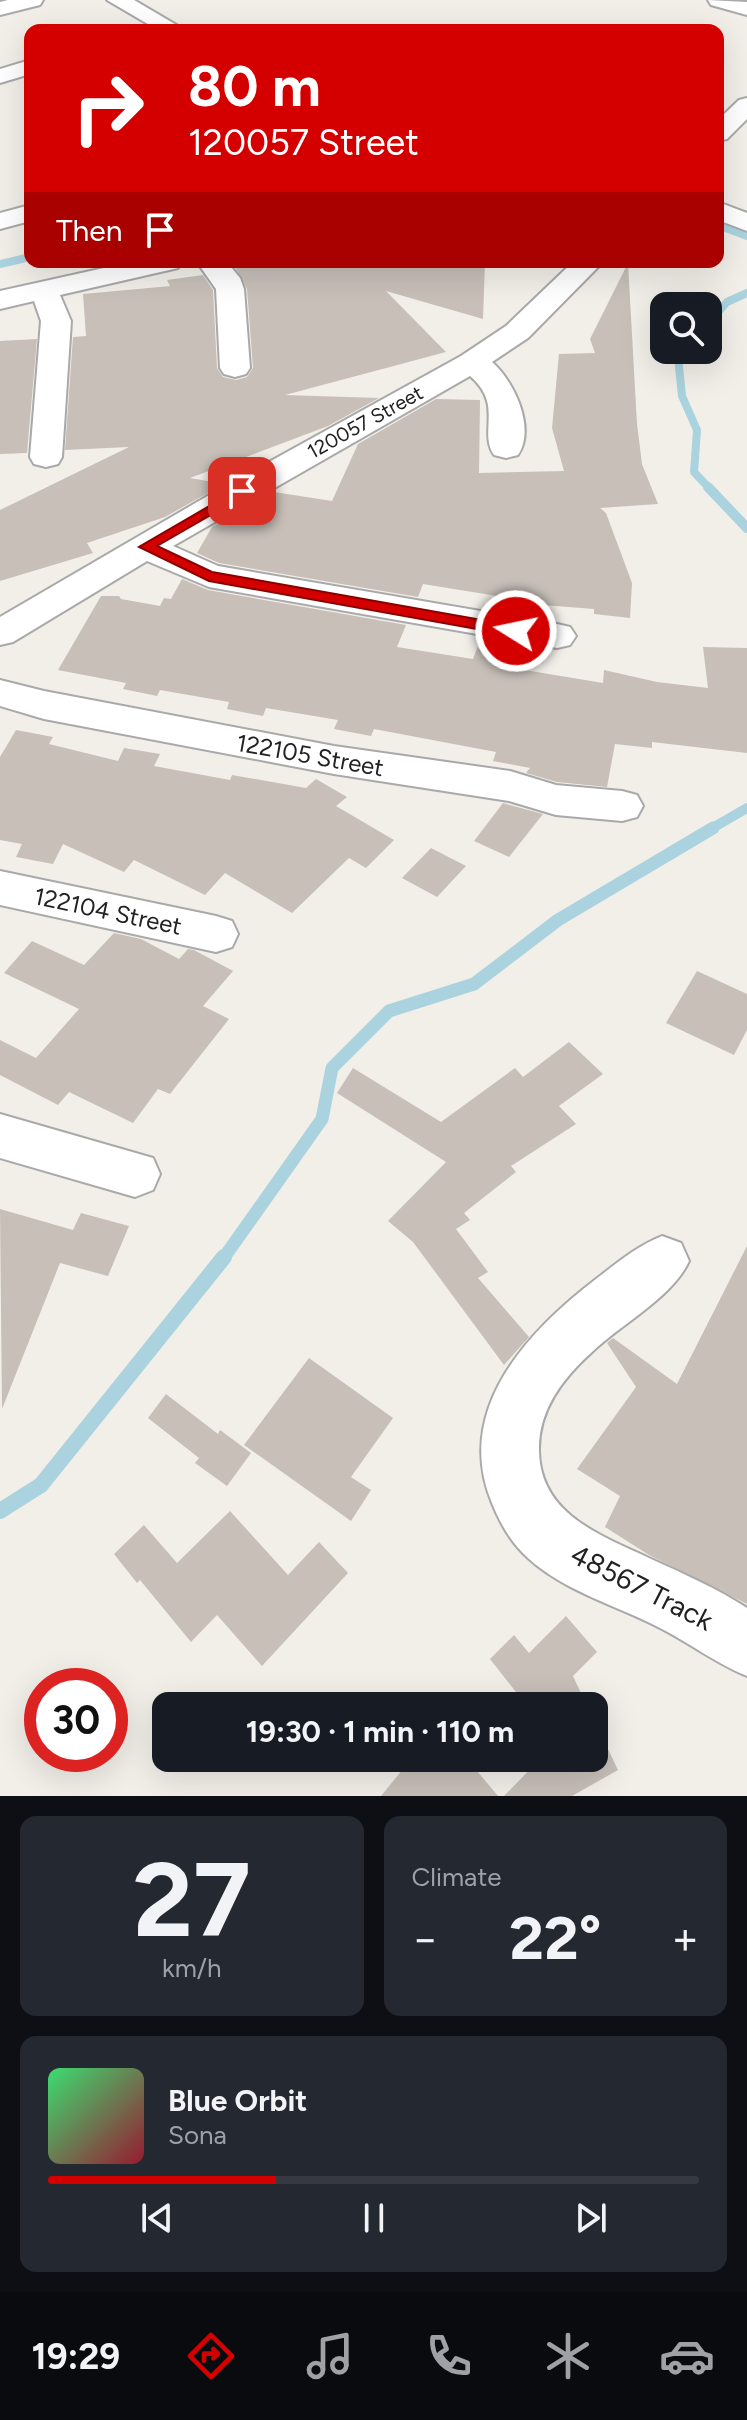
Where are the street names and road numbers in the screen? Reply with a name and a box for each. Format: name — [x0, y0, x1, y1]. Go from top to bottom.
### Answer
street label: 120057 Street — [303, 380, 427, 464]
street label: 122105 Street — [234, 728, 386, 782]
street label: 122104 Street — [32, 881, 184, 941]
street label: 48567 Track — [565, 1537, 719, 1638]

